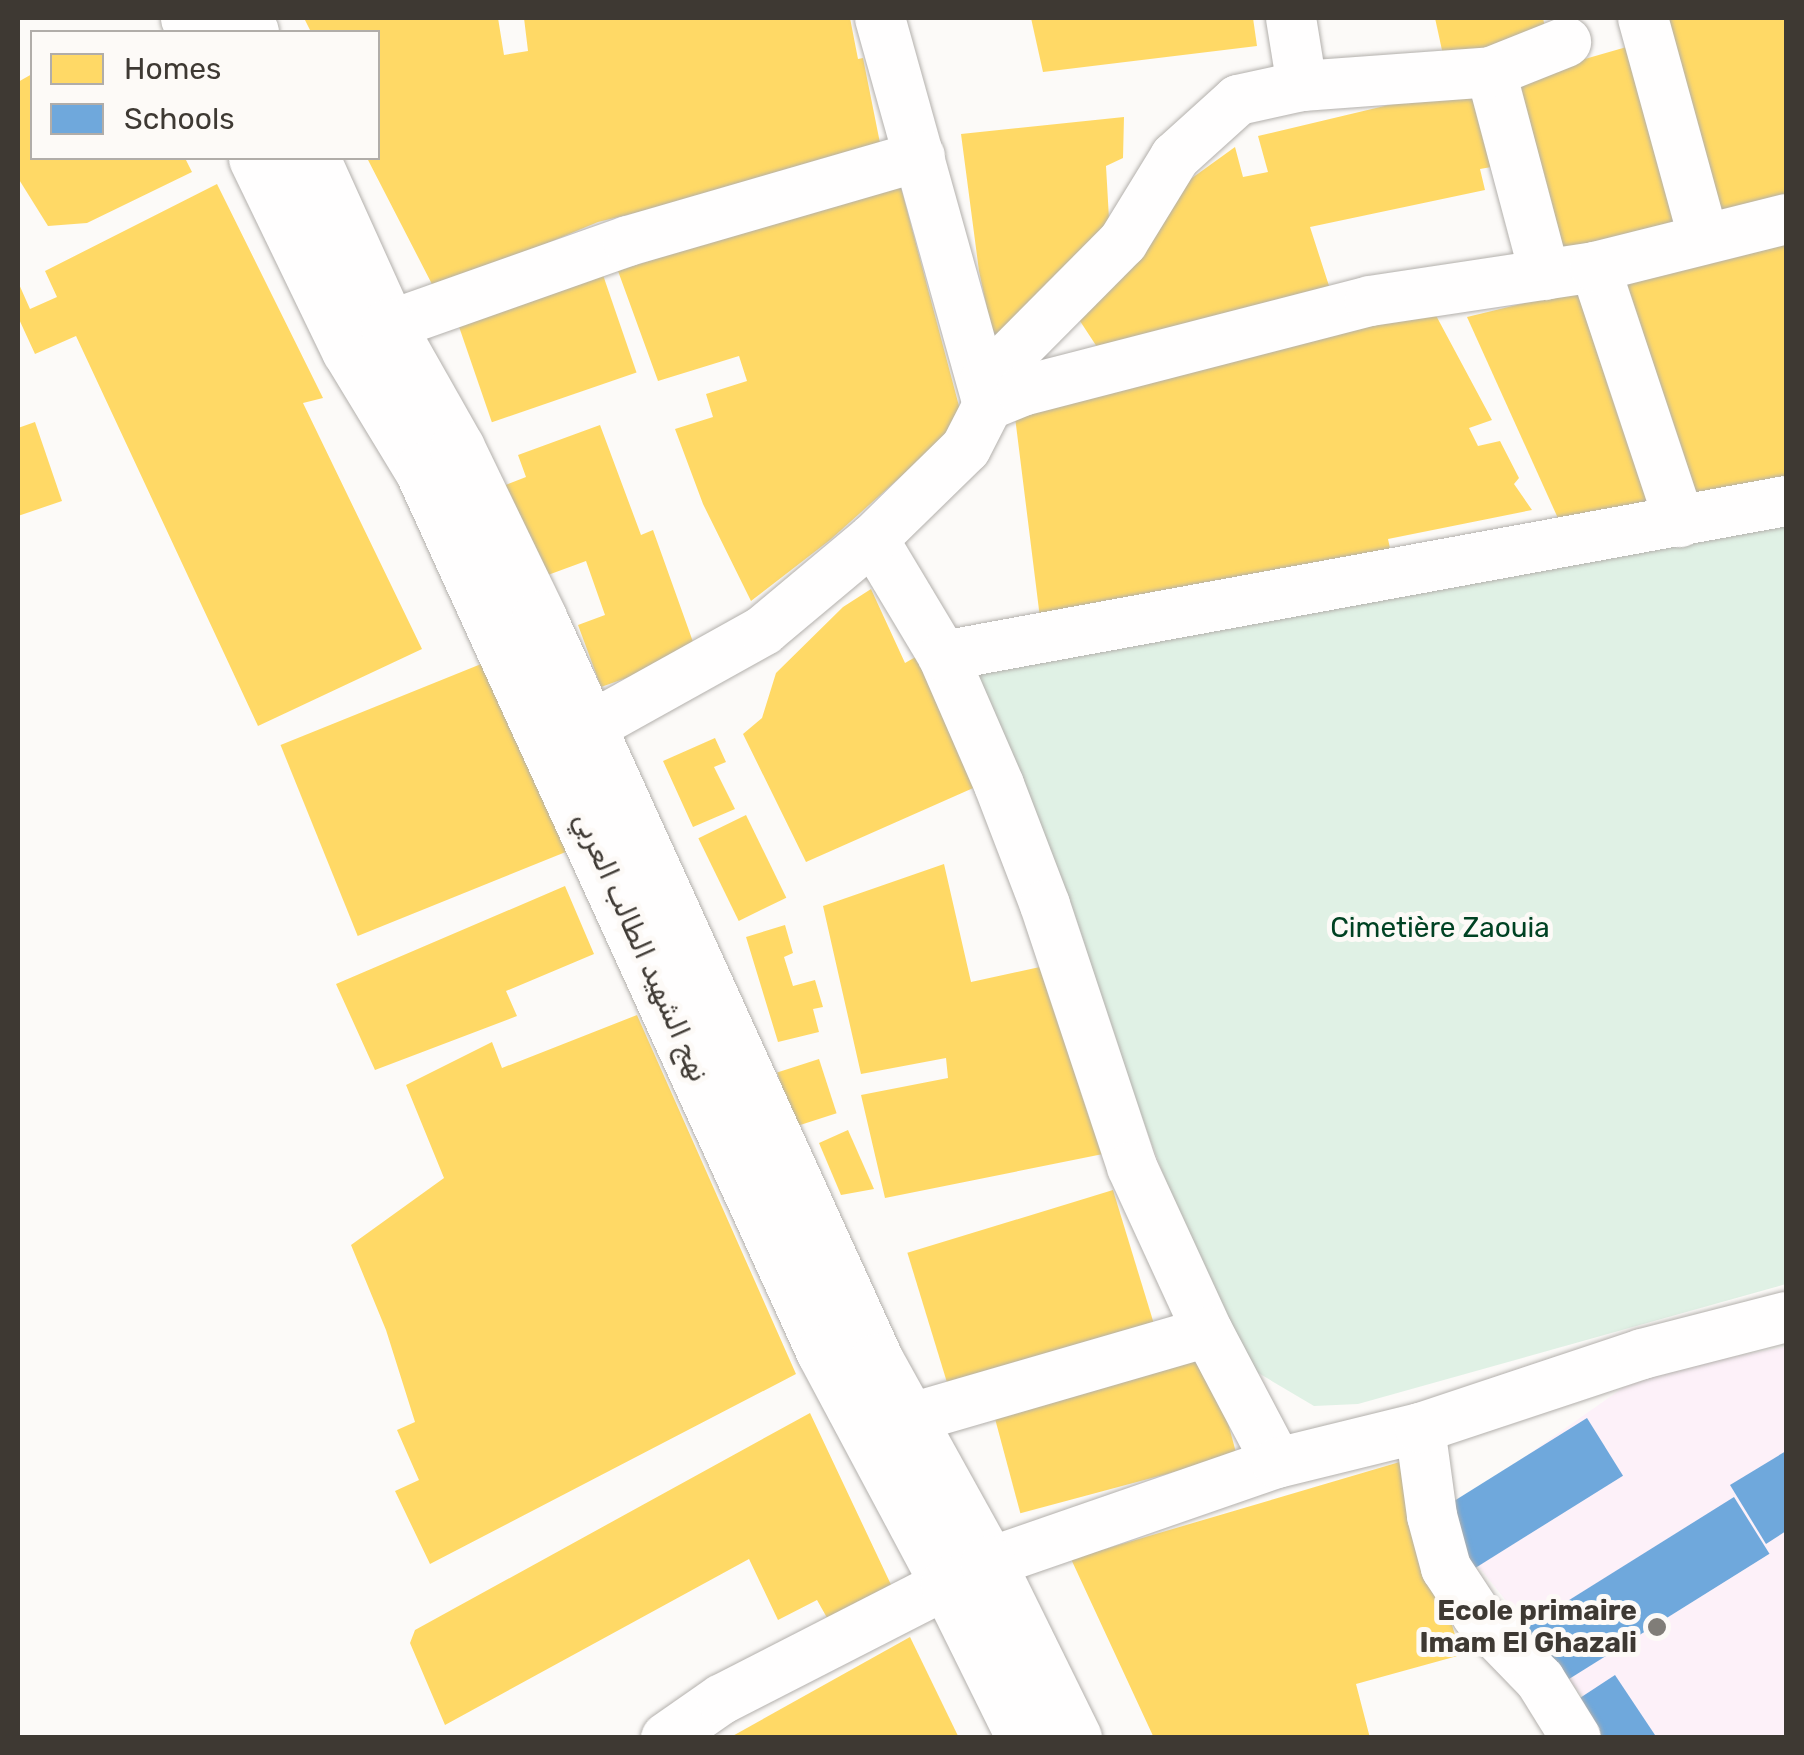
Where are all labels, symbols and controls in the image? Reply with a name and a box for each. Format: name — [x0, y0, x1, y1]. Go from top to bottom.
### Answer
legend — [30, 30, 380, 160]
text: Homes — [124, 51, 221, 87]
text: Schools — [124, 101, 235, 137]
street label: نهج الشهيد الطالب العربي — [566, 807, 716, 1087]
park label: Cimetière Zaouia — [1330, 911, 1550, 945]
place label: Ecole primaire Imam El Ghazali — [1419, 1594, 1637, 1660]
marker: Ecole primaire Imam El Ghazali — [1646, 1616, 1668, 1638]

